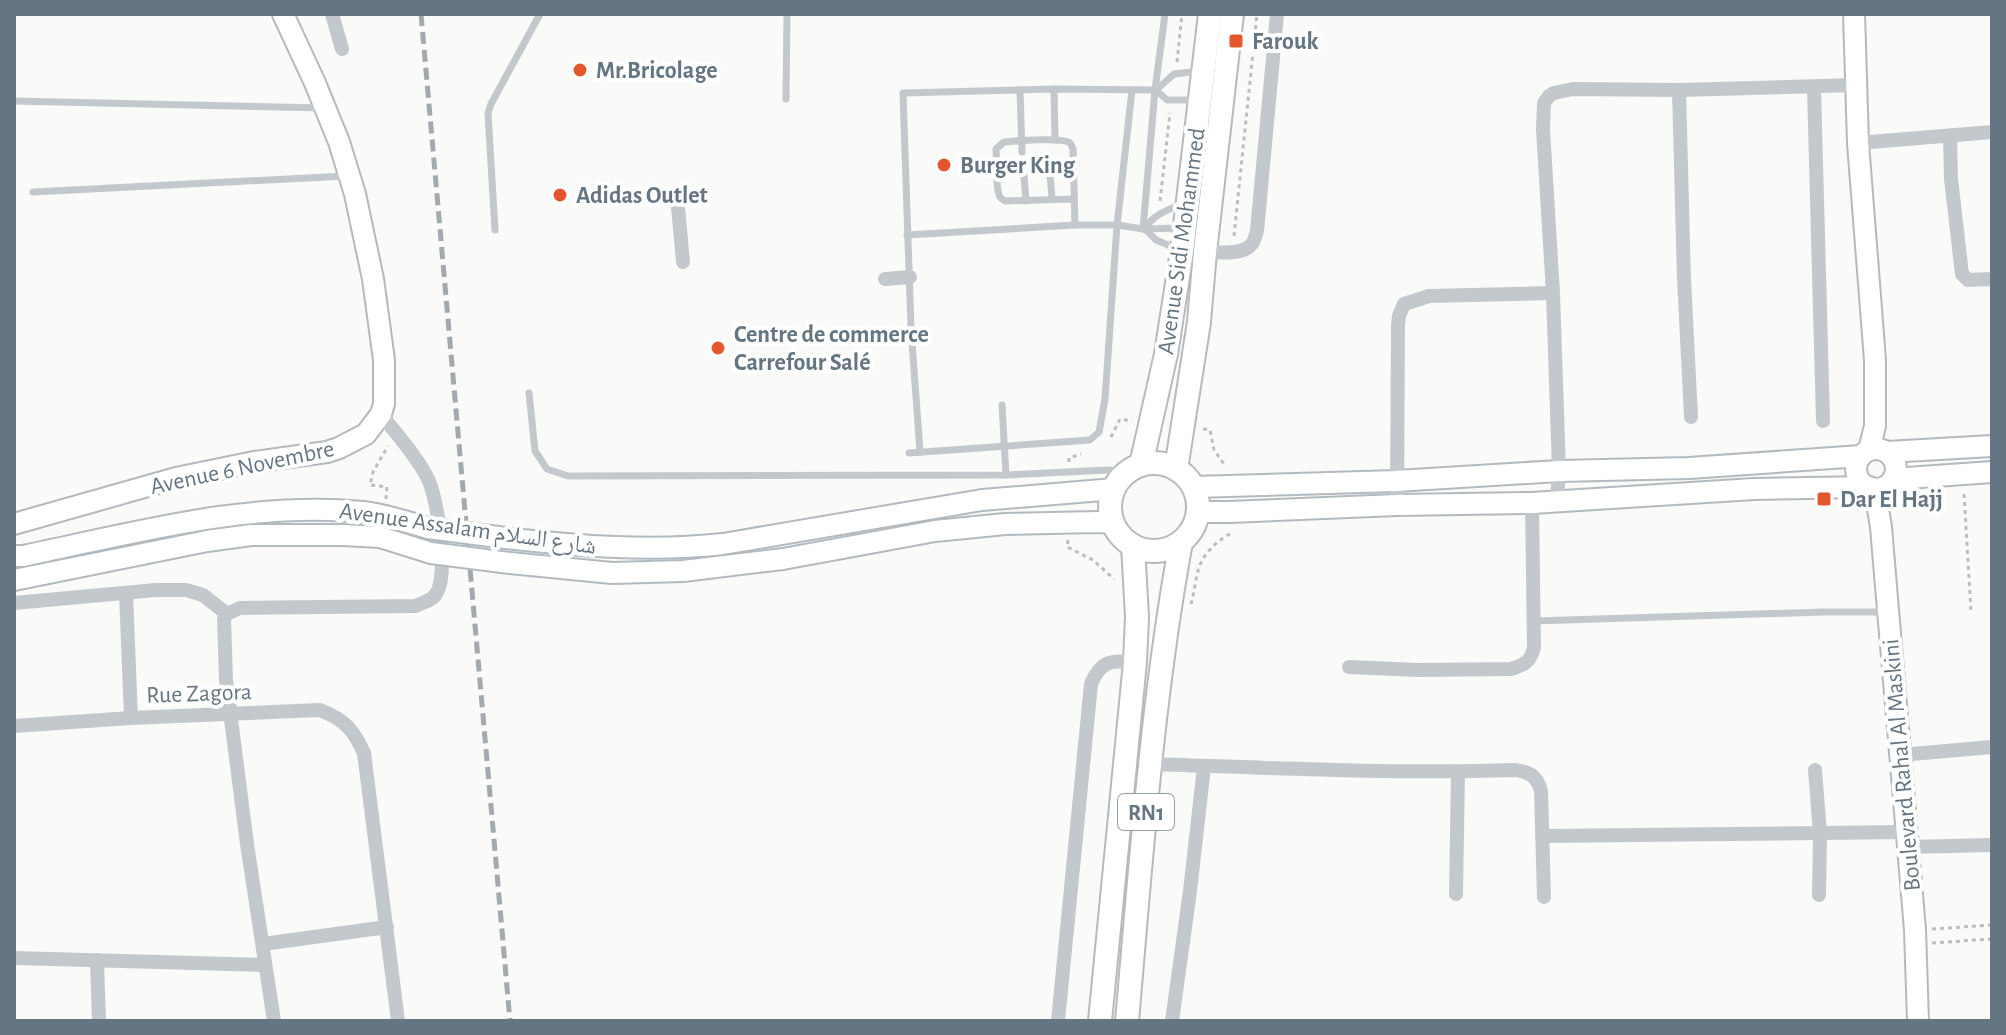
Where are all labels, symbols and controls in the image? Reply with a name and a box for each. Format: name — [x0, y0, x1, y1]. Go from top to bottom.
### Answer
place label: Farouk — [1252, 30, 1318, 54]
marker: Farouk — [1227, 32, 1245, 50]
place label: Mr.Bricolage — [596, 59, 718, 83]
marker: Mr.Bricolage — [571, 61, 589, 79]
street label: Avenue Sidi Mohammed — [1154, 126, 1210, 356]
place label: Burger King — [960, 154, 1076, 178]
marker: Burger King — [935, 156, 953, 174]
place label: Adidas Outlet — [576, 184, 708, 208]
marker: Adidas Outlet — [551, 186, 569, 204]
place label: Centre de commerce Carrefour Salé — [734, 323, 929, 375]
marker: Centre de commerce Carrefour Salé — [709, 339, 727, 357]
street label: Avenue 6 Novembre — [148, 437, 336, 499]
place label: Dar El Hajj — [1840, 488, 1943, 512]
marker: Dar El Hajj — [1815, 490, 1833, 508]
street label: Avenue Assalam شارع السلام — [337, 499, 598, 562]
street label: Boulevard Rahal Al Maskini — [1879, 638, 1925, 892]
street label: Rue Zagora — [146, 680, 252, 708]
road number: RN1 — [1118, 794, 1174, 830]

